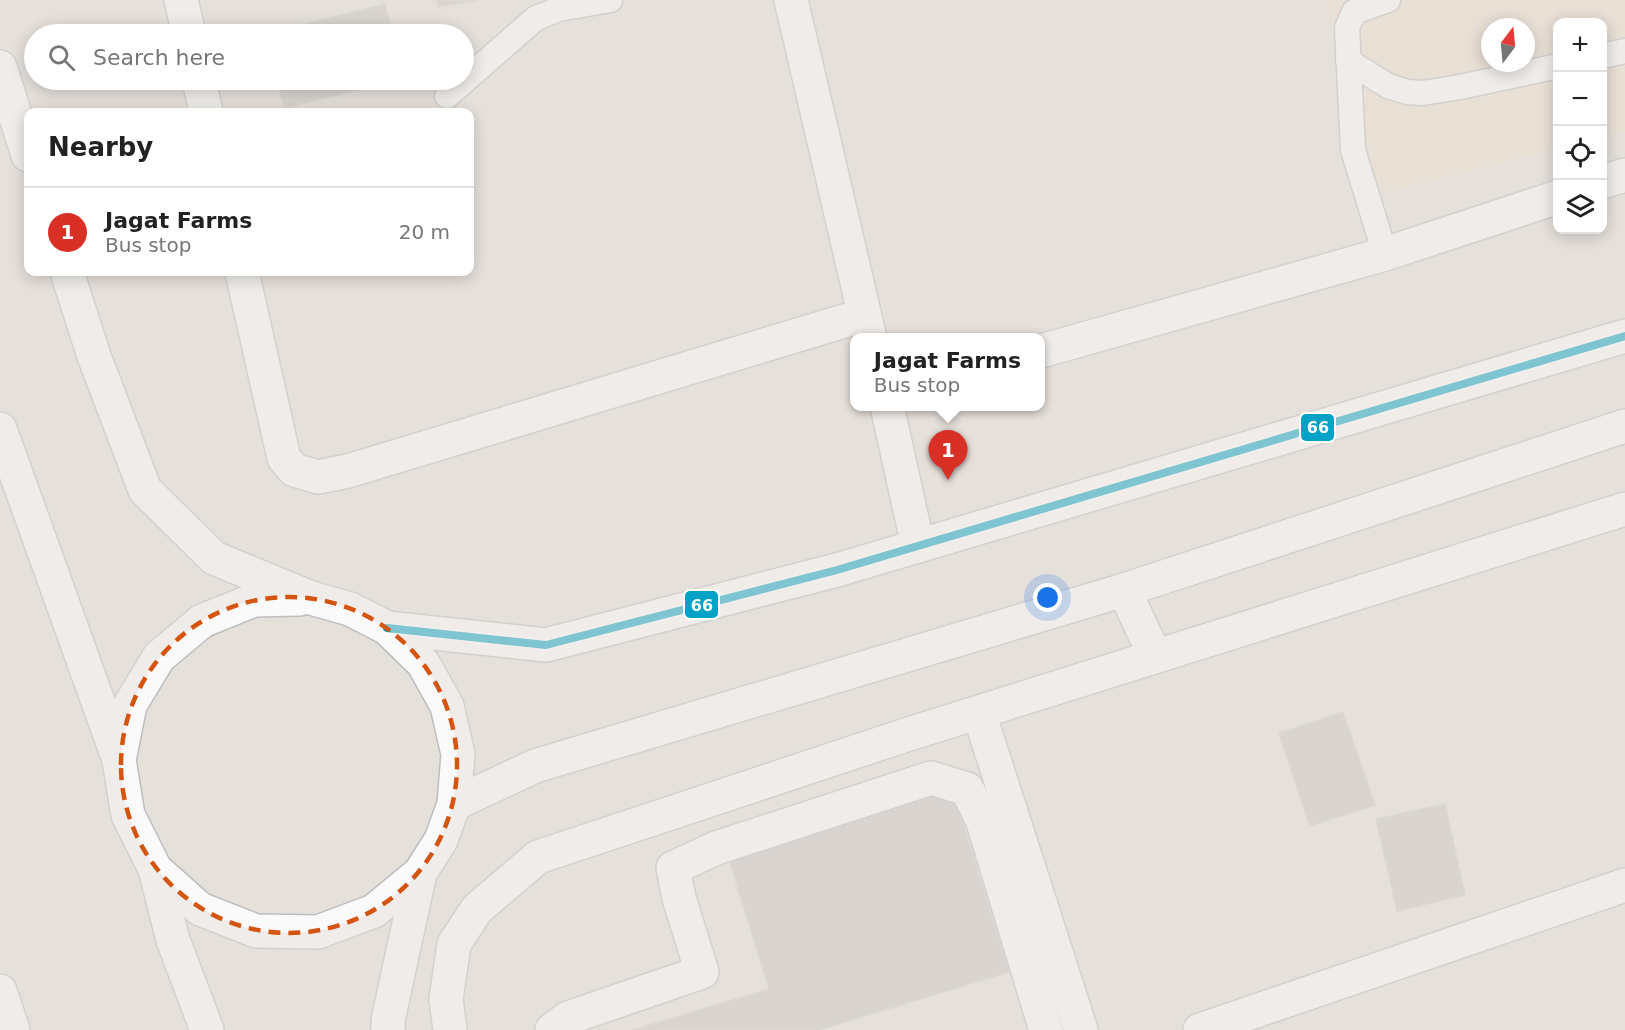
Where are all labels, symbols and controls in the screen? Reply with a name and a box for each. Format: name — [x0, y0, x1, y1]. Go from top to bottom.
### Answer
north arrow — [1481, 18, 1535, 72]
map controls — [1553, 18, 1607, 234]
button: + — [1553, 18, 1607, 72]
search box — [24, 24, 474, 90]
icon: search — [45, 41, 78, 74]
text: Search here — [93, 45, 225, 70]
button: − — [1553, 72, 1607, 126]
button: locate — [1553, 126, 1607, 180]
text: Nearby — [48, 132, 153, 162]
button: layers — [1553, 180, 1607, 234]
text: Jagat Farms — [105, 208, 252, 233]
text: 1 — [61, 220, 74, 244]
text: 20 m — [399, 220, 450, 244]
text: Bus stop — [105, 233, 191, 257]
popup — [850, 333, 1045, 411]
text: Jagat Farms — [874, 348, 1021, 373]
text: Bus stop — [874, 373, 960, 397]
line badge: 66 — [1300, 413, 1335, 442]
text: 66 — [1307, 418, 1329, 437]
pin: 1 — [928, 430, 968, 480]
your location — [1033, 583, 1062, 612]
line badge: 66 — [684, 590, 719, 619]
text: 66 — [691, 596, 713, 615]

